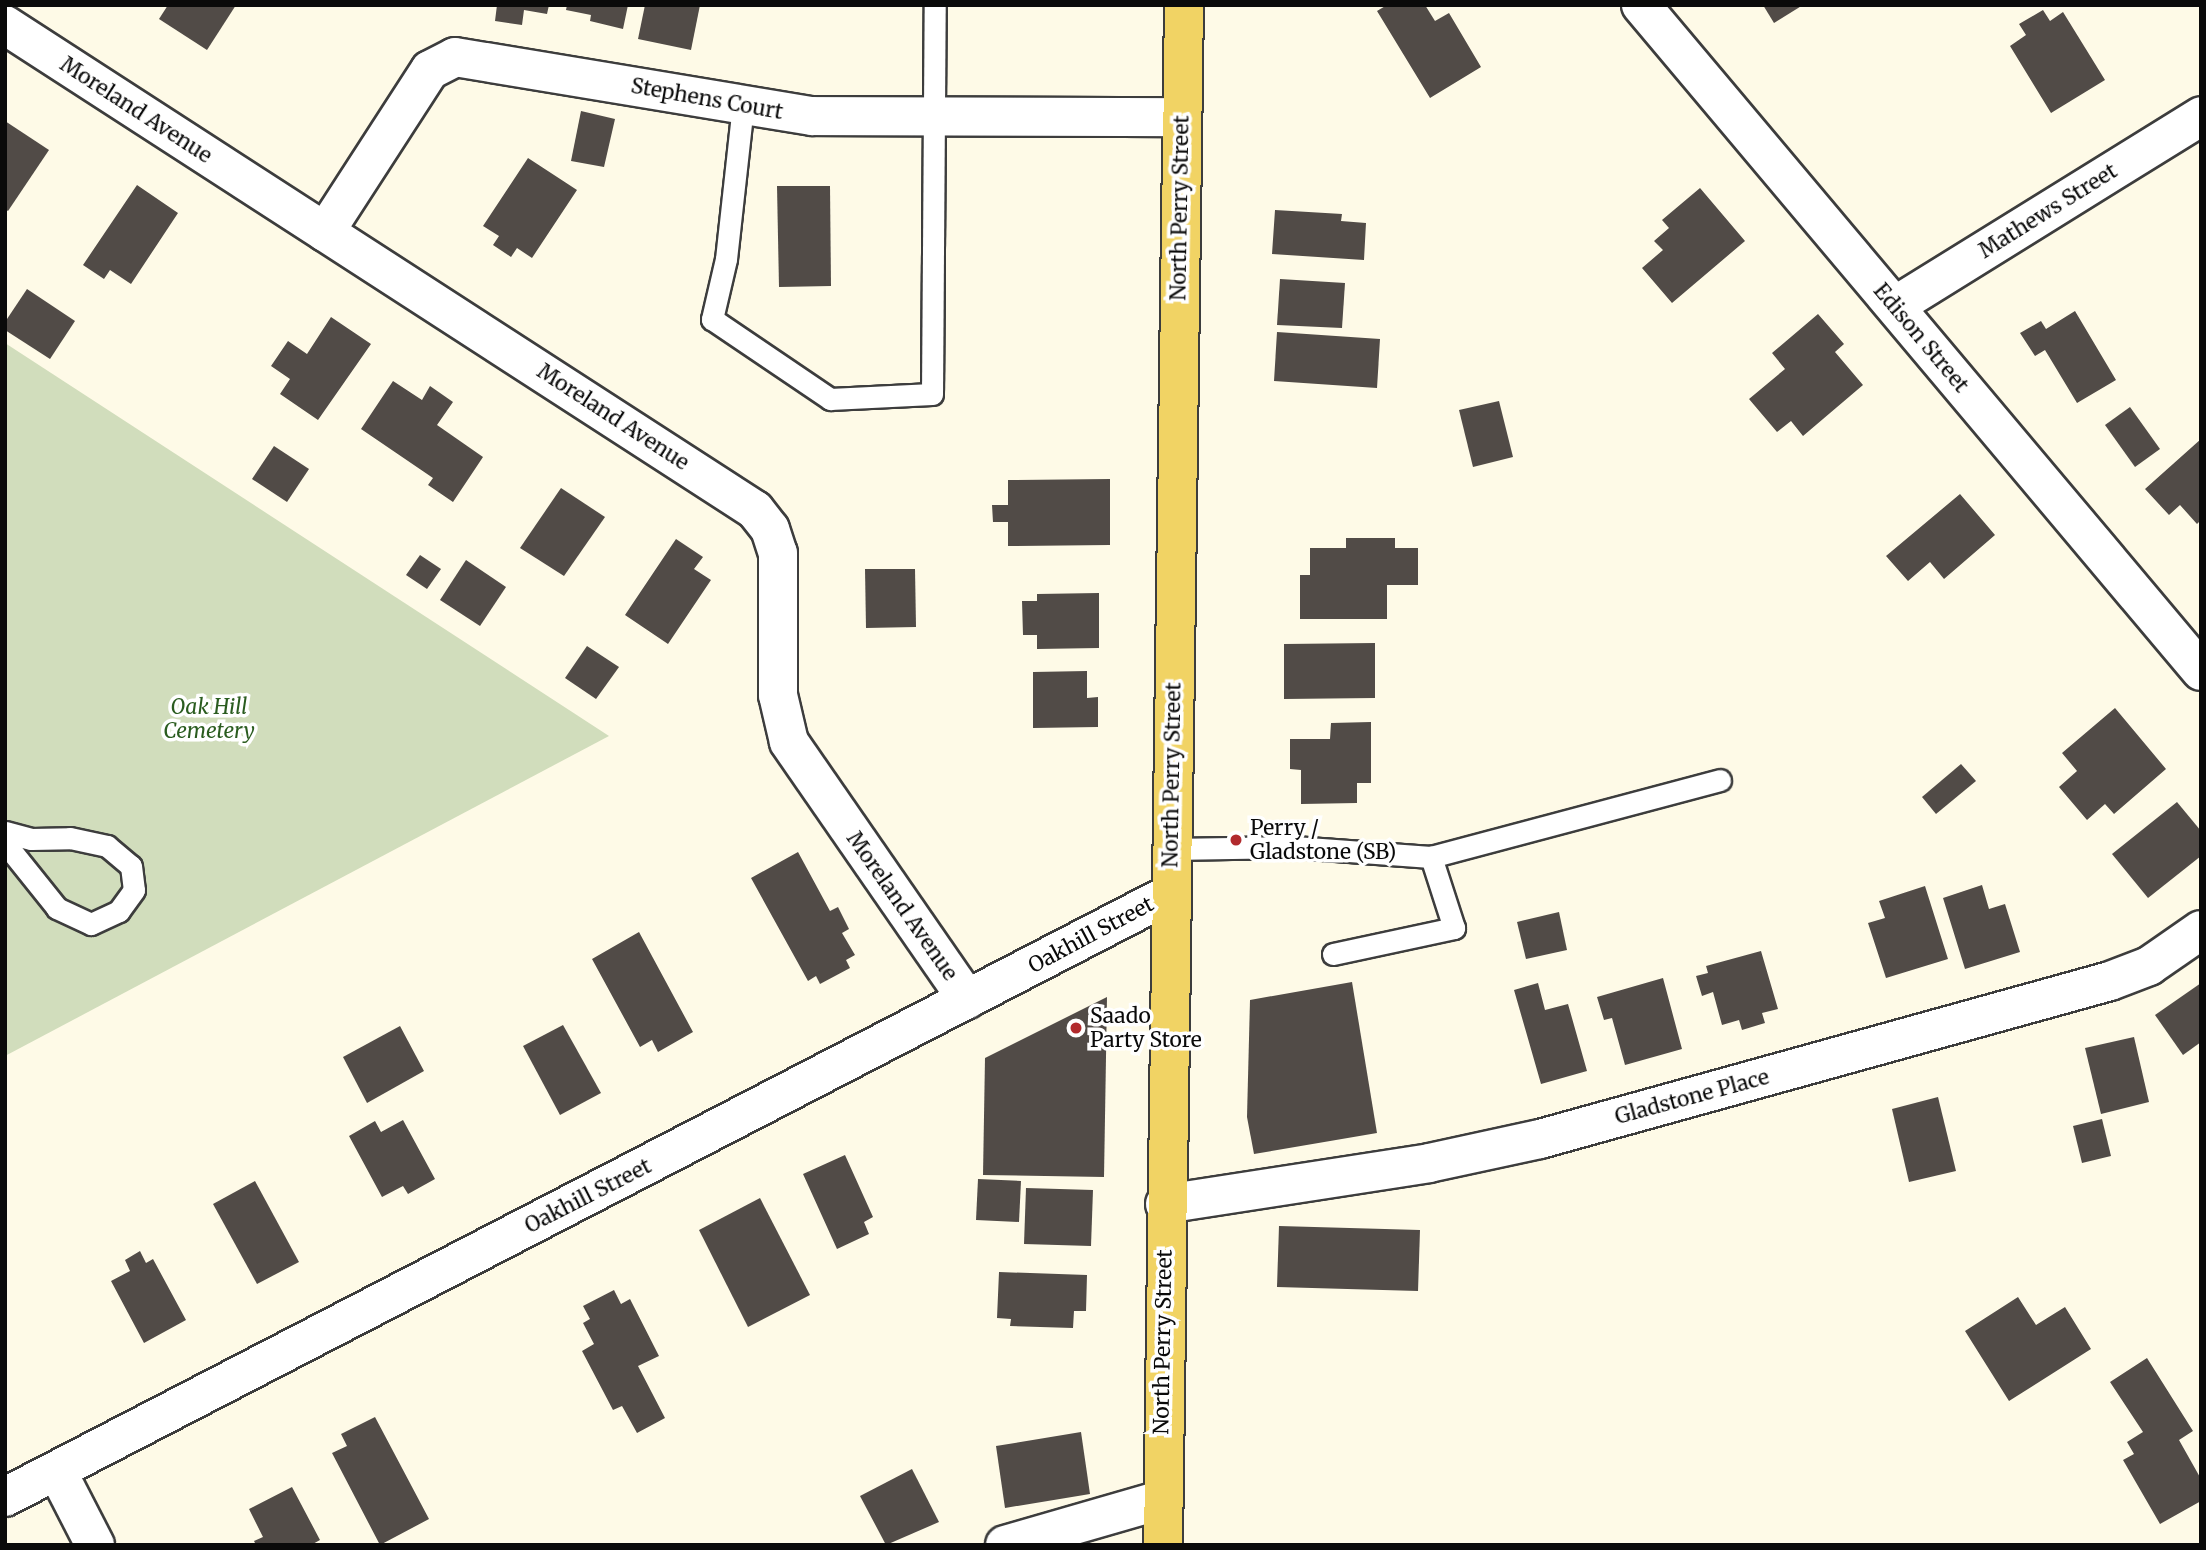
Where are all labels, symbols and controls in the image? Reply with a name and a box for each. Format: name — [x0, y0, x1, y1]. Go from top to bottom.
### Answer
street label: Moreland Avenue — [55, 52, 217, 168]
street label: Stephens Court — [629, 73, 785, 125]
street label: North Perry Street — [1166, 115, 1194, 301]
street label: Mathews Street — [1974, 158, 2122, 264]
street label: Edison Street — [1868, 278, 1974, 398]
street label: Moreland Avenue — [532, 359, 694, 475]
street label: North Perry Street — [1158, 682, 1186, 868]
park label: Oak Hill Cemetery — [163, 694, 255, 744]
place label: Perry / Gladstone (SB) — [1250, 815, 1396, 865]
street label: Moreland Avenue — [841, 827, 963, 985]
marker: Perry / Gladstone (SB) — [1228, 832, 1244, 848]
street label: Oakhill Street — [1024, 891, 1158, 979]
place label: Saado Party Store — [1090, 1003, 1202, 1053]
marker: Saado Party Store — [1068, 1020, 1084, 1036]
street label: Gladstone Place — [1612, 1064, 1772, 1130]
street label: Oakhill Street — [521, 1153, 655, 1239]
street label: North Perry Street — [1149, 1249, 1177, 1435]

